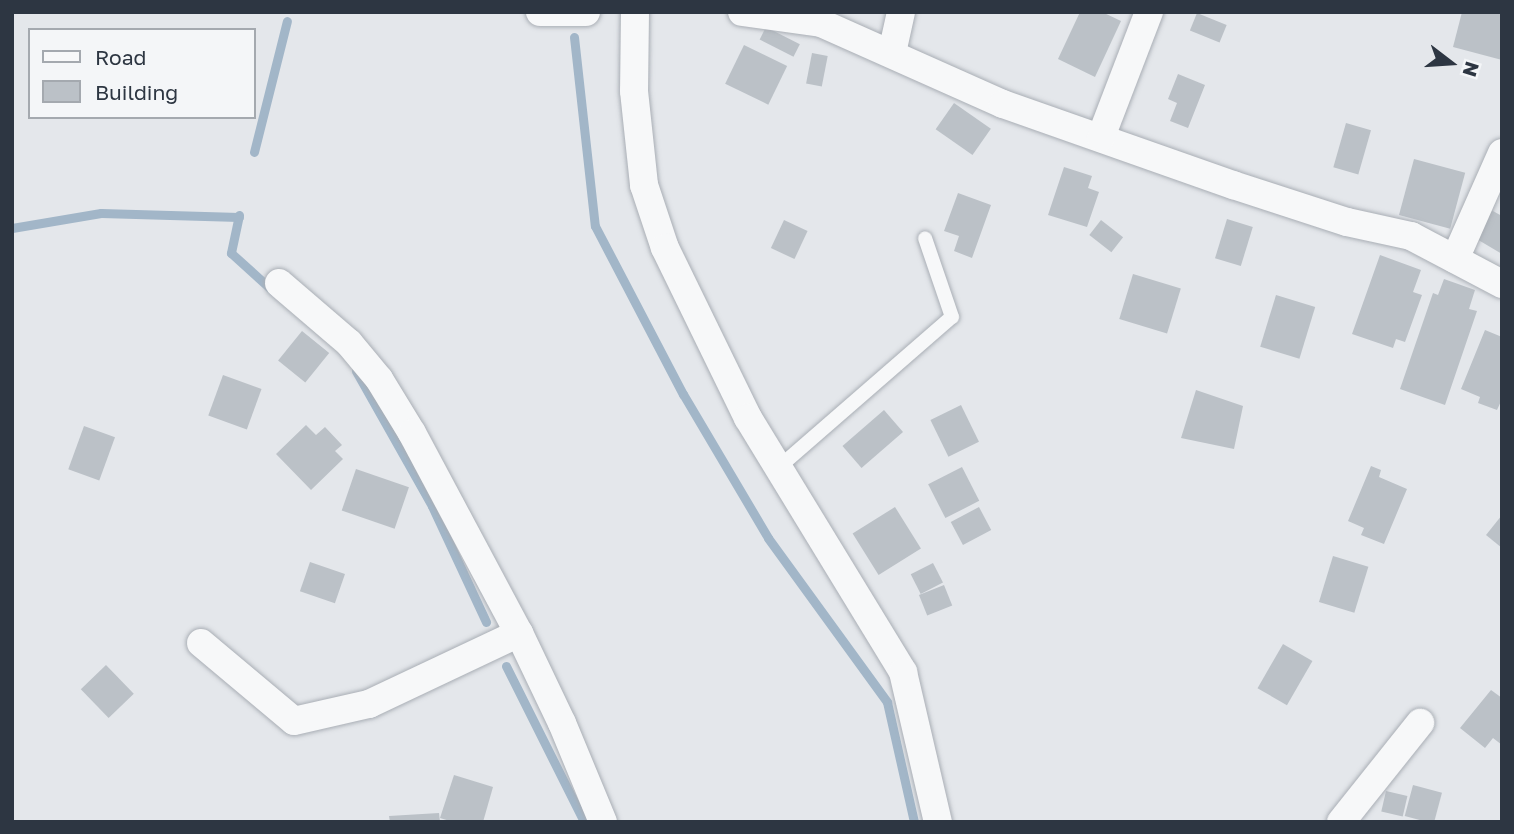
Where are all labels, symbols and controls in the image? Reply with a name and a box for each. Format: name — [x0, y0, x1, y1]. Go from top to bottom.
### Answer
legend — [28, 28, 256, 119]
north arrow — [1416, 28, 1486, 98]
text: Road — [95, 44, 146, 70]
text: N — [1458, 59, 1485, 80]
text: Building — [95, 79, 178, 105]

